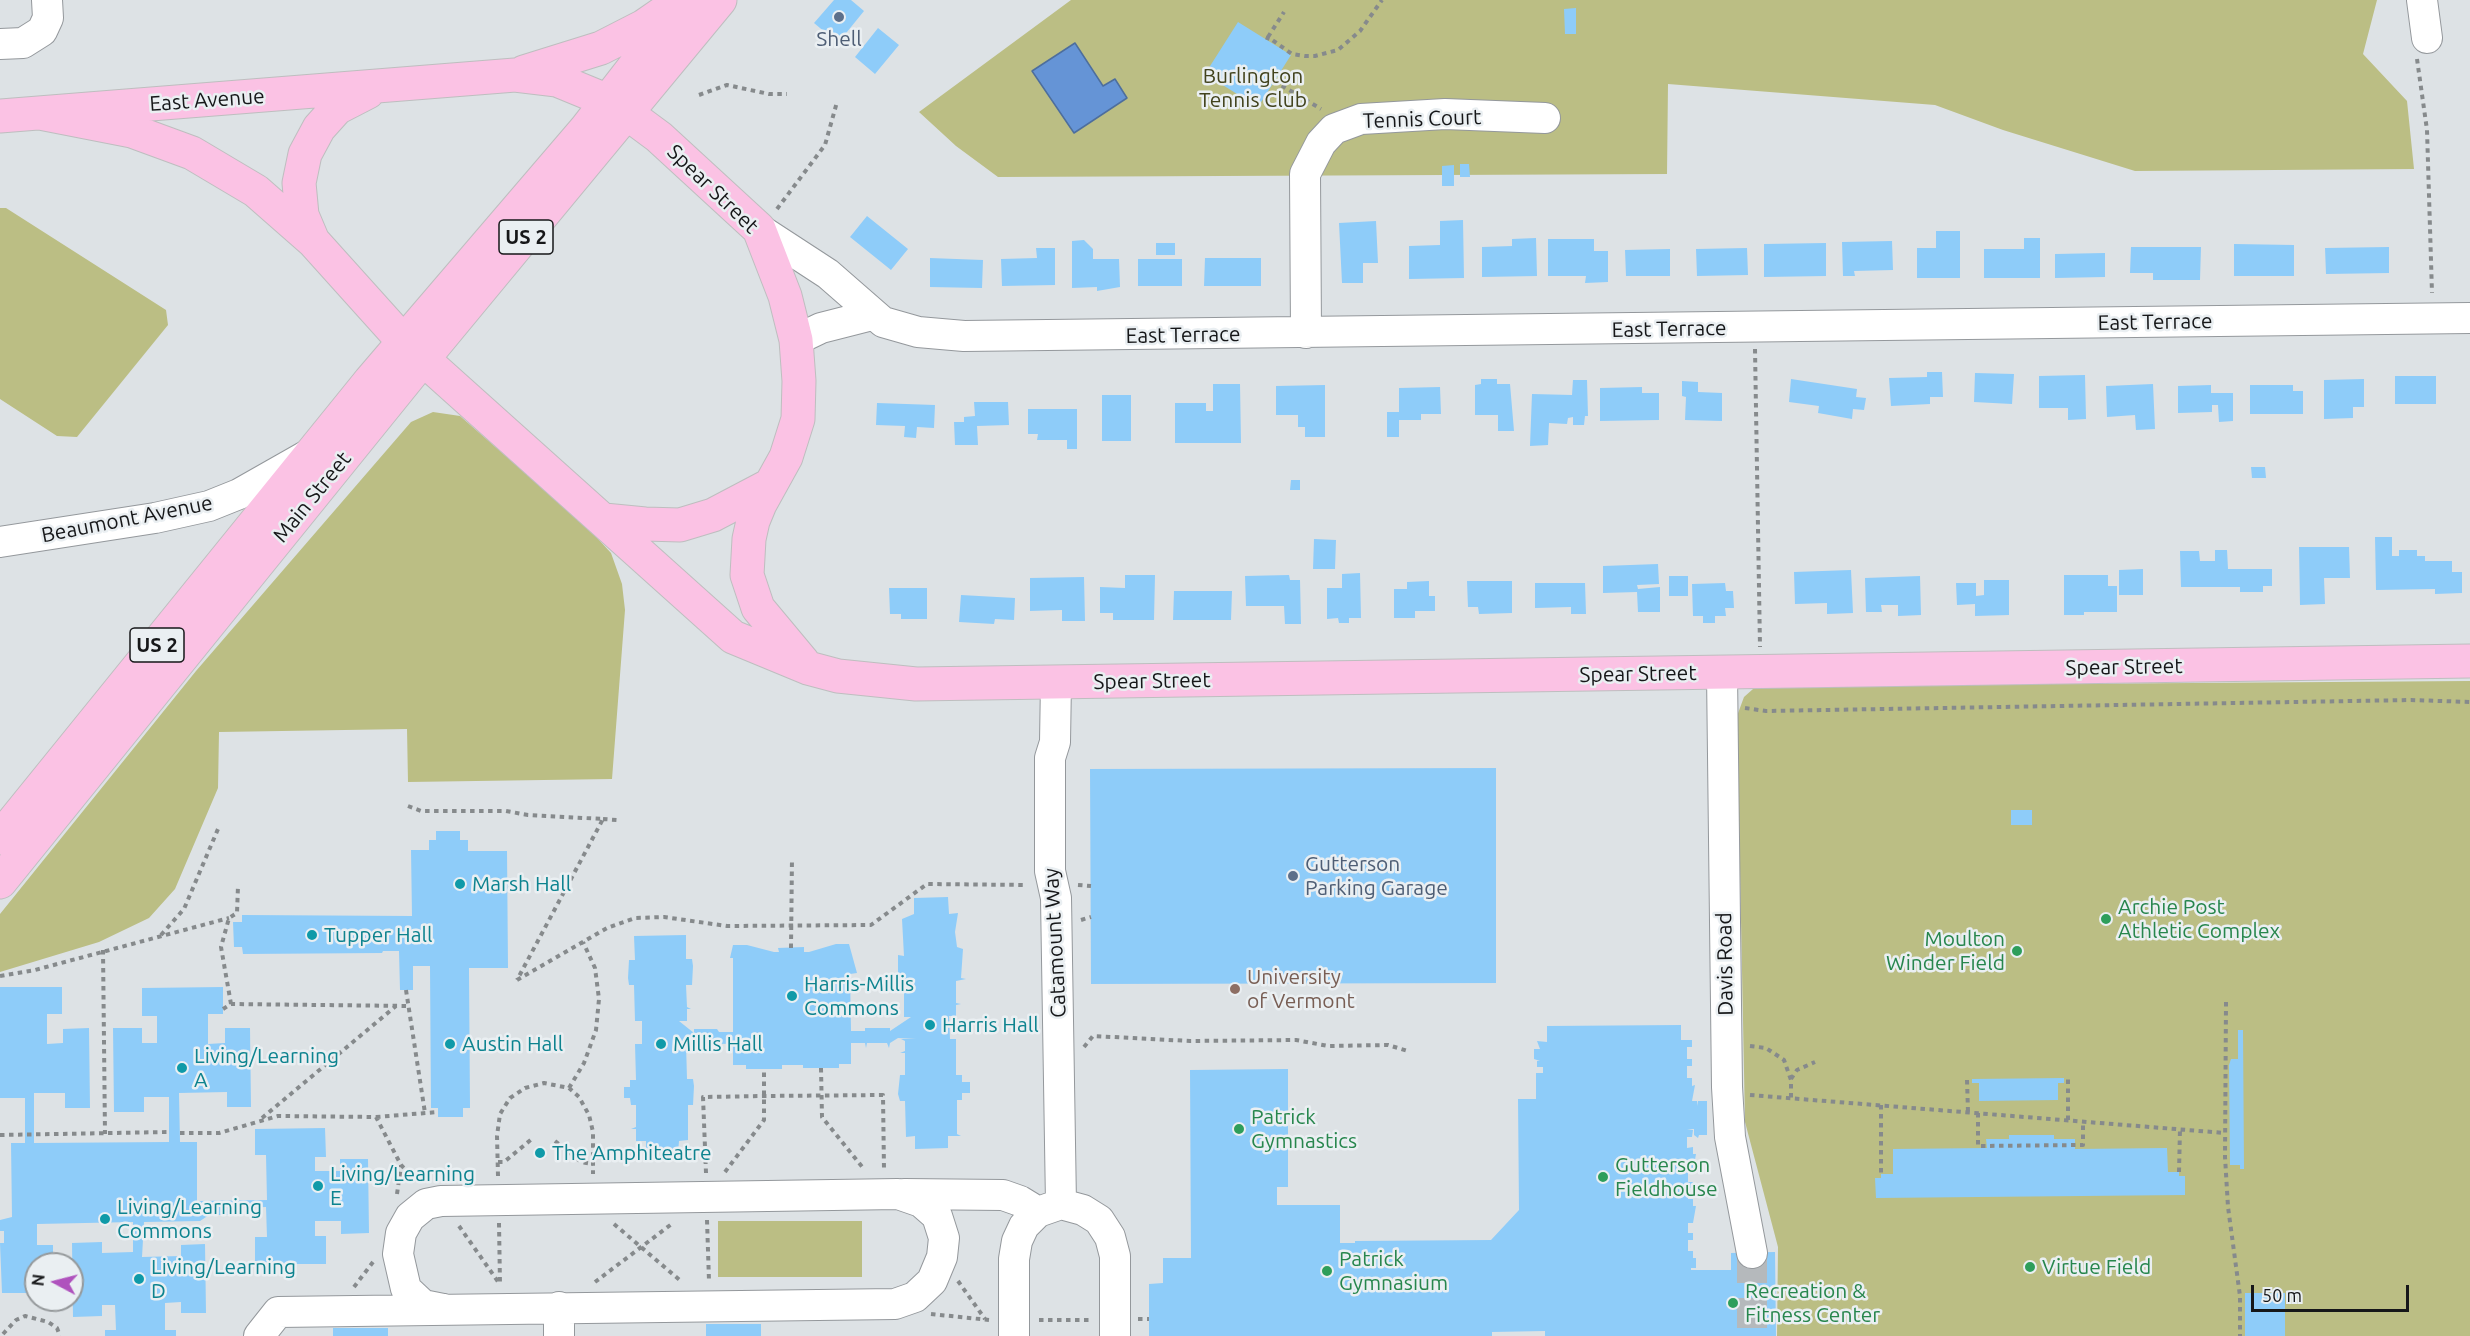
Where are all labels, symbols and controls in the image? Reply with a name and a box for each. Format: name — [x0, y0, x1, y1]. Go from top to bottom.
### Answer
marker: Shell — [832, 10, 846, 24]
place label: Shell — [816, 26, 862, 52]
park label: Burlington Tennis Club — [1199, 63, 1307, 113]
street label: East Avenue — [149, 83, 265, 117]
street label: Tennis Court — [1362, 104, 1482, 134]
street label: Spear Street — [662, 139, 764, 239]
road number: US 2 — [499, 220, 553, 254]
street label: East Terrace — [2097, 308, 2213, 336]
street label: East Terrace — [1611, 315, 1727, 343]
street label: East Terrace — [1125, 321, 1241, 349]
street label: Main Street — [268, 446, 356, 548]
street label: Beaumont Avenue — [39, 490, 215, 548]
road number: US 2 — [130, 628, 184, 662]
street label: Spear Street — [2065, 653, 2183, 681]
street label: Spear Street — [1579, 660, 1697, 688]
street label: Spear Street — [1093, 667, 1211, 695]
place label: Gutterson Parking Garage — [1305, 851, 1448, 901]
street label: Catamount Way — [1038, 867, 1072, 1019]
marker: Gutterson Parking Garage — [1286, 869, 1300, 883]
place label: Marsh Hall — [472, 871, 571, 897]
marker: Marsh Hall — [453, 877, 467, 891]
place label: Archie Post Athletic Complex — [2118, 894, 2280, 944]
street label: Davis Road — [1712, 912, 1738, 1016]
marker: Archie Post Athletic Complex — [2099, 912, 2113, 926]
place label: Tupper Hall — [324, 922, 432, 948]
place label: Moulton Winder Field — [1886, 926, 2005, 976]
marker: Tupper Hall — [305, 928, 319, 942]
marker: Moulton Winder Field — [2010, 944, 2024, 958]
place label: University of Vermont — [1247, 964, 1355, 1014]
place label: Harris-Millis Commons — [804, 971, 914, 1021]
marker: University of Vermont — [1228, 982, 1242, 996]
marker: Harris-Millis Commons — [785, 989, 799, 1003]
place label: Harris Hall — [942, 1012, 1039, 1038]
marker: Harris Hall — [923, 1018, 937, 1032]
place label: Austin Hall — [462, 1031, 563, 1057]
place label: Millis Hall — [673, 1031, 763, 1057]
marker: Austin Hall — [443, 1037, 457, 1051]
marker: Millis Hall — [654, 1037, 668, 1051]
place label: Living/Learning A — [194, 1043, 339, 1093]
marker: Living/Learning A — [175, 1061, 189, 1075]
place label: Patrick Gymnastics — [1251, 1104, 1357, 1154]
marker: Patrick Gymnastics — [1232, 1122, 1246, 1136]
place label: The Amphiteatre — [552, 1140, 712, 1166]
marker: The Amphiteatre — [533, 1146, 547, 1160]
place label: Gutterson Fieldhouse — [1615, 1152, 1718, 1202]
place label: Living/Learning E — [330, 1161, 475, 1211]
marker: Gutterson Fieldhouse — [1596, 1170, 1610, 1184]
marker: Living/Learning E — [311, 1179, 325, 1193]
place label: Living/Learning Commons — [117, 1194, 262, 1244]
marker: Living/Learning Commons — [98, 1212, 112, 1226]
place label: Patrick Gymnasium — [1339, 1246, 1448, 1296]
north arrow — [24, 1252, 84, 1312]
place label: Living/Learning D — [151, 1254, 296, 1304]
place label: Virtue Field — [2042, 1254, 2151, 1280]
marker: Virtue Field — [2023, 1260, 2037, 1274]
marker: Patrick Gymnasium — [1320, 1264, 1334, 1278]
marker: Living/Learning D — [132, 1272, 146, 1286]
text: N — [28, 1273, 48, 1287]
scale bar — [2254, 1273, 2412, 1311]
place label: Recreation & Fitness Center — [1745, 1278, 1880, 1328]
text: 50 m — [2262, 1285, 2302, 1305]
marker: Recreation & Fitness Center — [1726, 1296, 1740, 1310]

